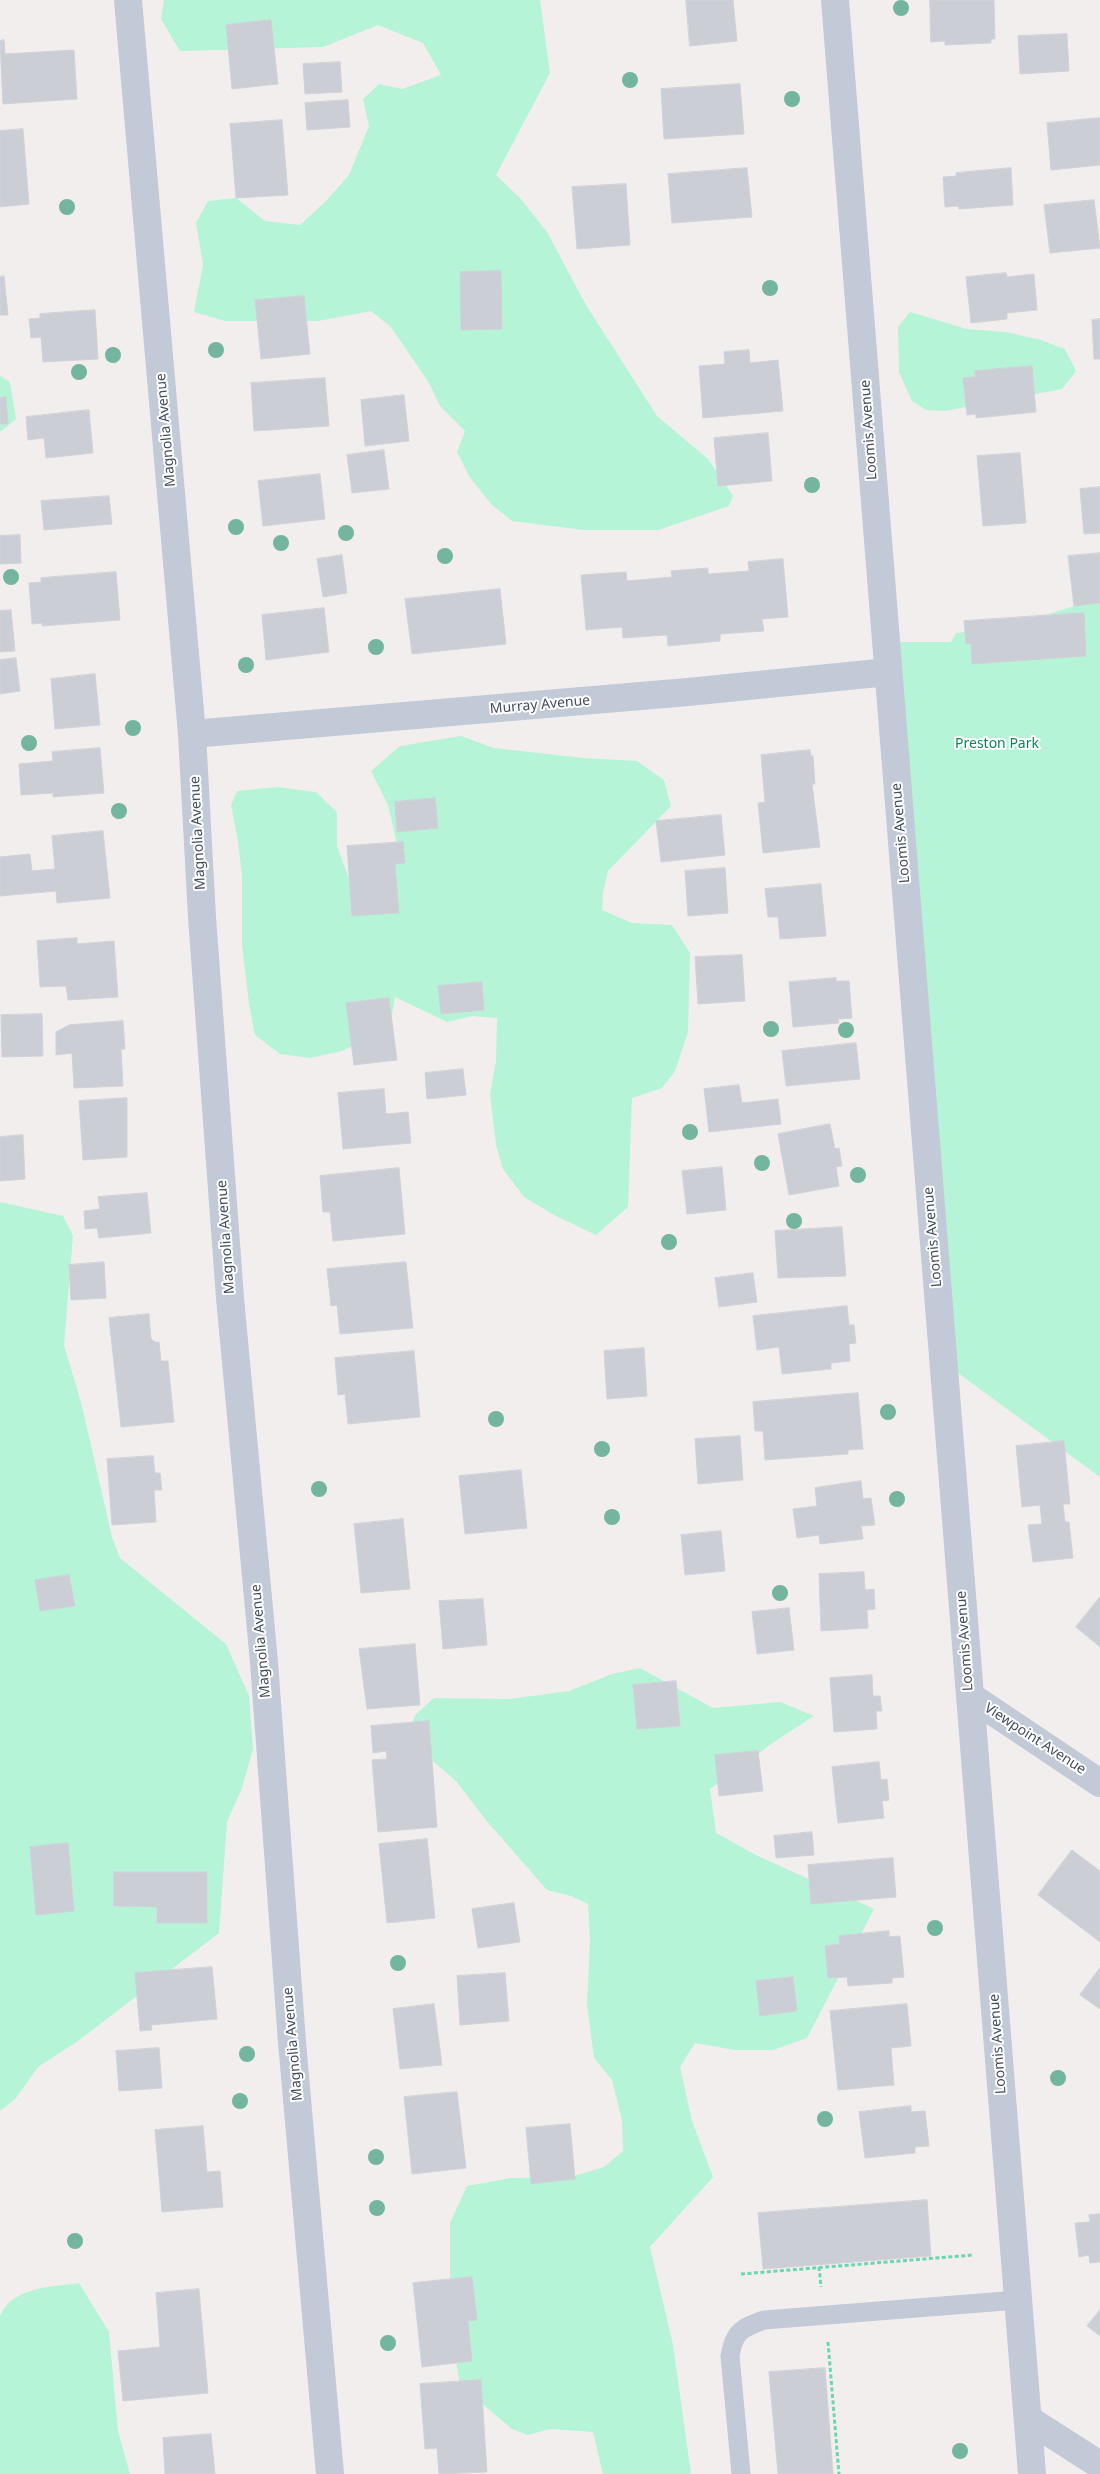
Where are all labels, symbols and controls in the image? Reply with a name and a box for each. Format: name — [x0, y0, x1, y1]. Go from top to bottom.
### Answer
street label: Magnolia Avenue — [153, 372, 179, 488]
street label: Loomis Avenue — [857, 379, 881, 481]
street label: Murray Avenue — [489, 692, 591, 718]
park label: Preston Park — [955, 736, 1039, 752]
street label: Magnolia Avenue — [187, 776, 209, 890]
street label: Loomis Avenue — [888, 782, 914, 884]
street label: Magnolia Avenue — [214, 1179, 238, 1295]
street label: Loomis Avenue — [920, 1186, 946, 1288]
street label: Magnolia Avenue — [248, 1583, 274, 1699]
street label: Loomis Avenue — [953, 1590, 977, 1692]
street label: Viewpoint Avenue — [981, 1700, 1089, 1778]
street label: Magnolia Avenue — [280, 1986, 306, 2102]
street label: Loomis Avenue — [986, 1993, 1010, 2095]

